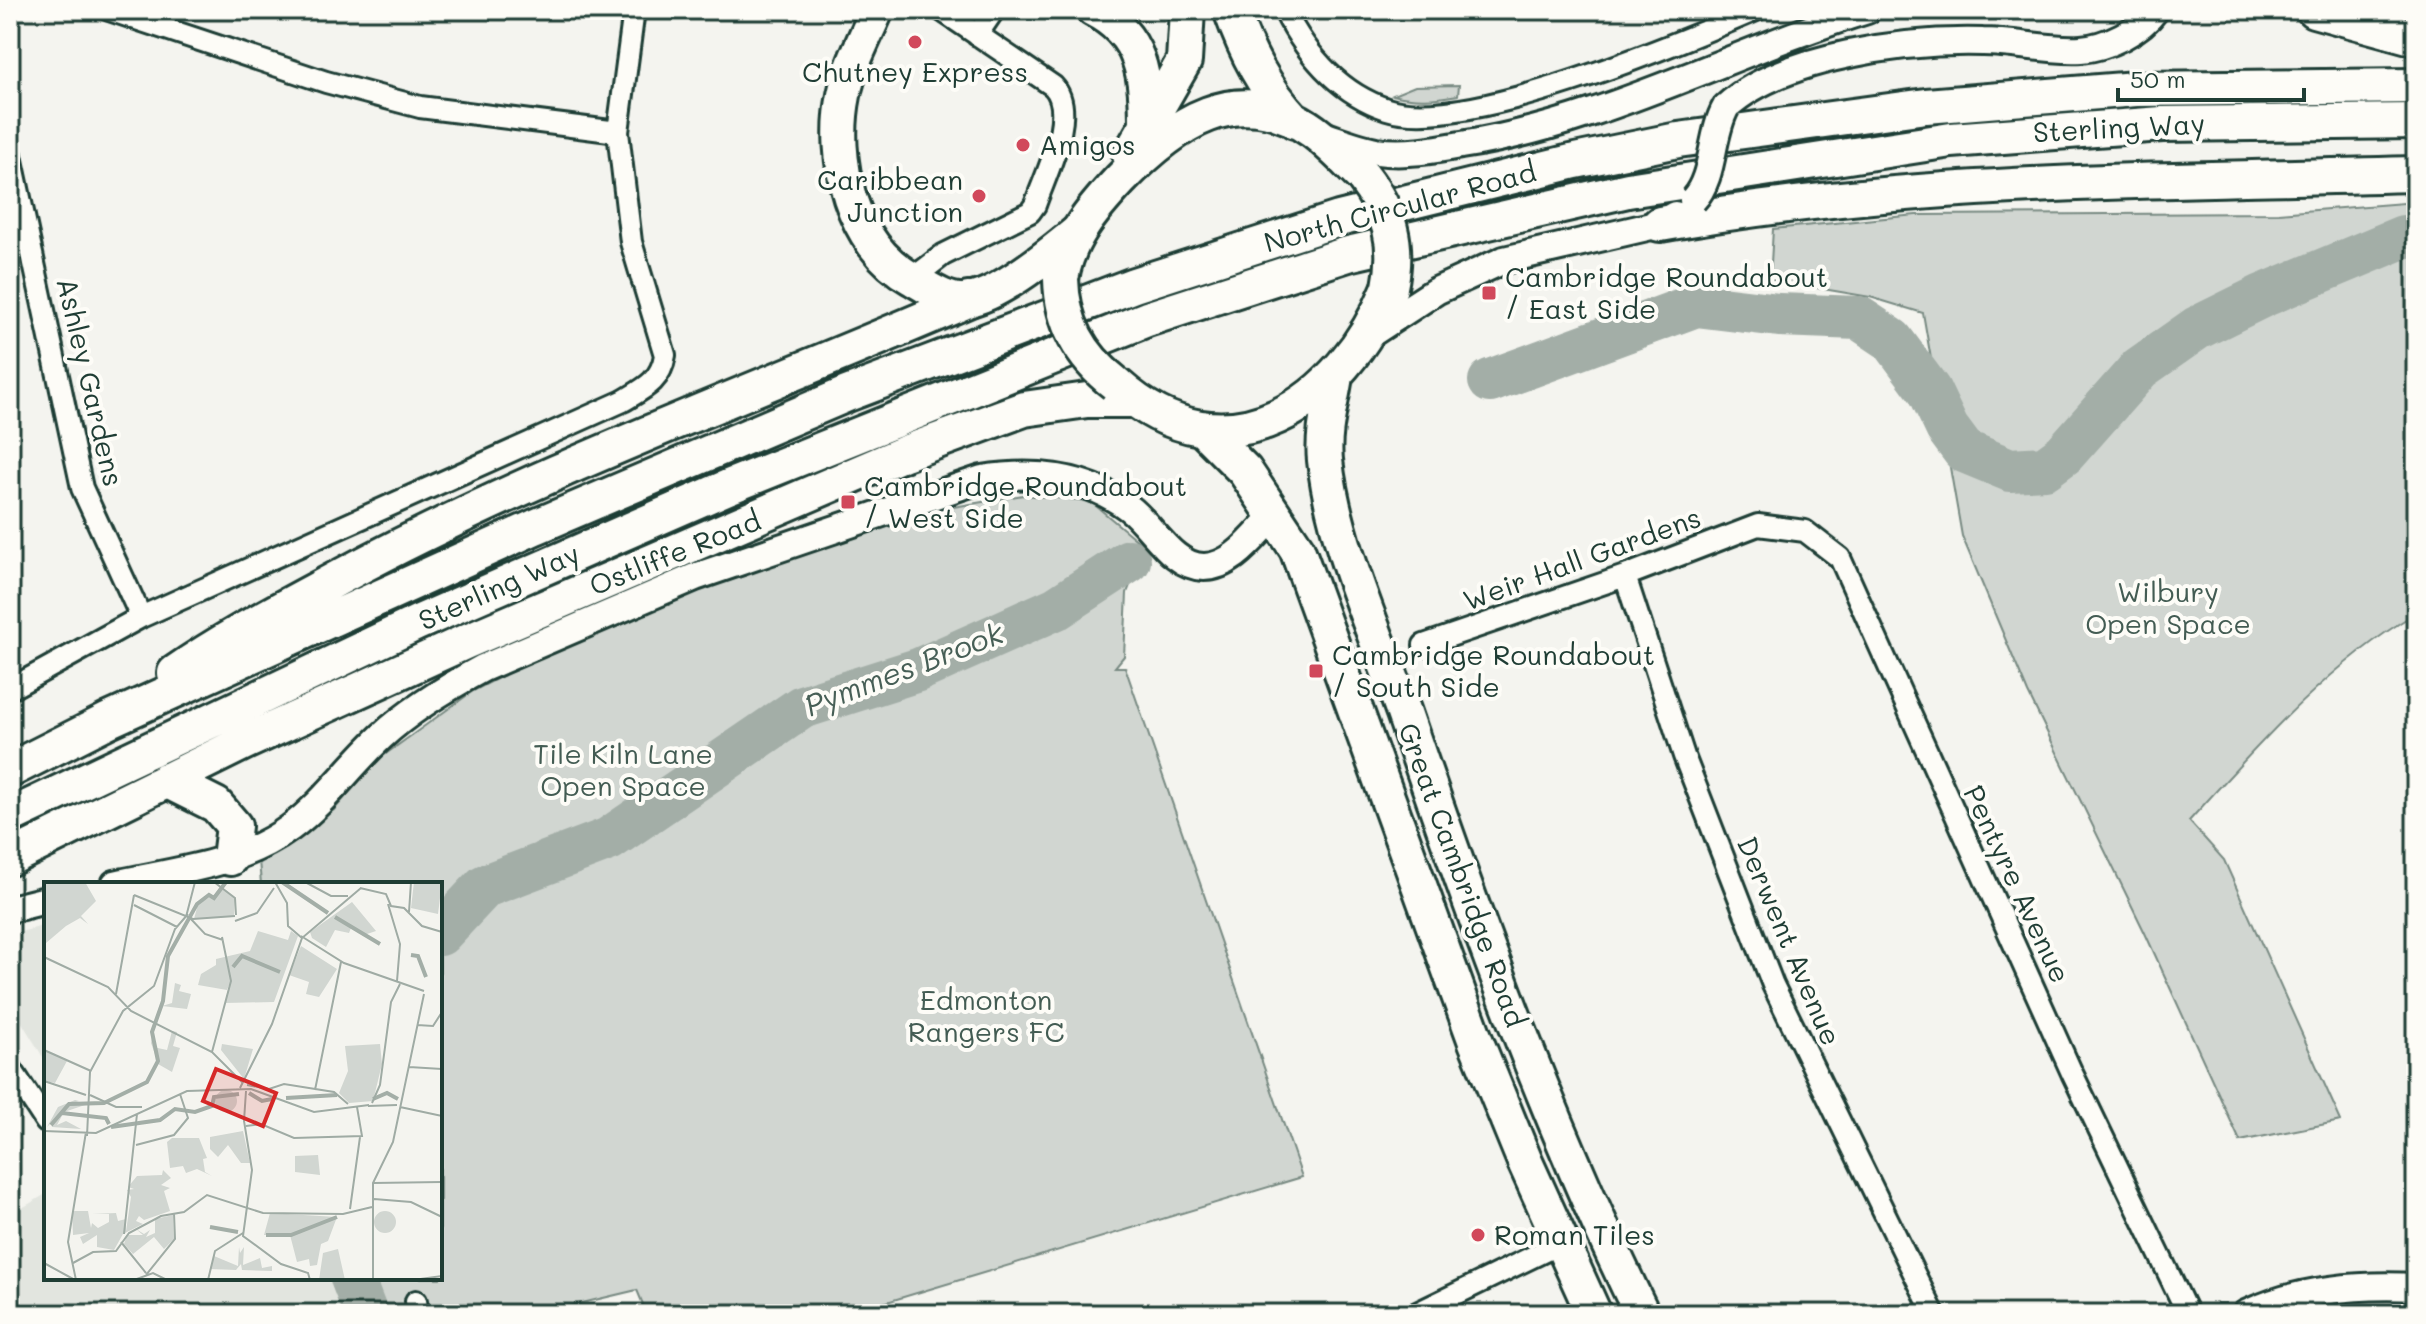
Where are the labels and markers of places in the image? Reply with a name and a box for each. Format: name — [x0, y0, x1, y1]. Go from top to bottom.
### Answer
marker: Chutney Express — [906, 33, 924, 51]
place label: Chutney Express — [802, 53, 1028, 89]
place label: Amigos — [1039, 126, 1136, 162]
marker: Amigos — [1014, 136, 1032, 154]
place label: Caribbean Junction — [817, 161, 963, 229]
marker: Caribbean Junction — [970, 187, 988, 205]
place label: Cambridge Roundabout / East Side — [1505, 258, 1828, 326]
marker: Cambridge Roundabout / East Side — [1480, 284, 1498, 302]
place label: Cambridge Roundabout / West Side — [864, 467, 1187, 535]
marker: Cambridge Roundabout / West Side — [839, 493, 857, 511]
place label: Cambridge Roundabout / South Side — [1332, 636, 1655, 704]
marker: Cambridge Roundabout / South Side — [1307, 662, 1325, 680]
place label: Roman Tiles — [1494, 1216, 1655, 1252]
marker: Roman Tiles — [1469, 1226, 1487, 1244]

